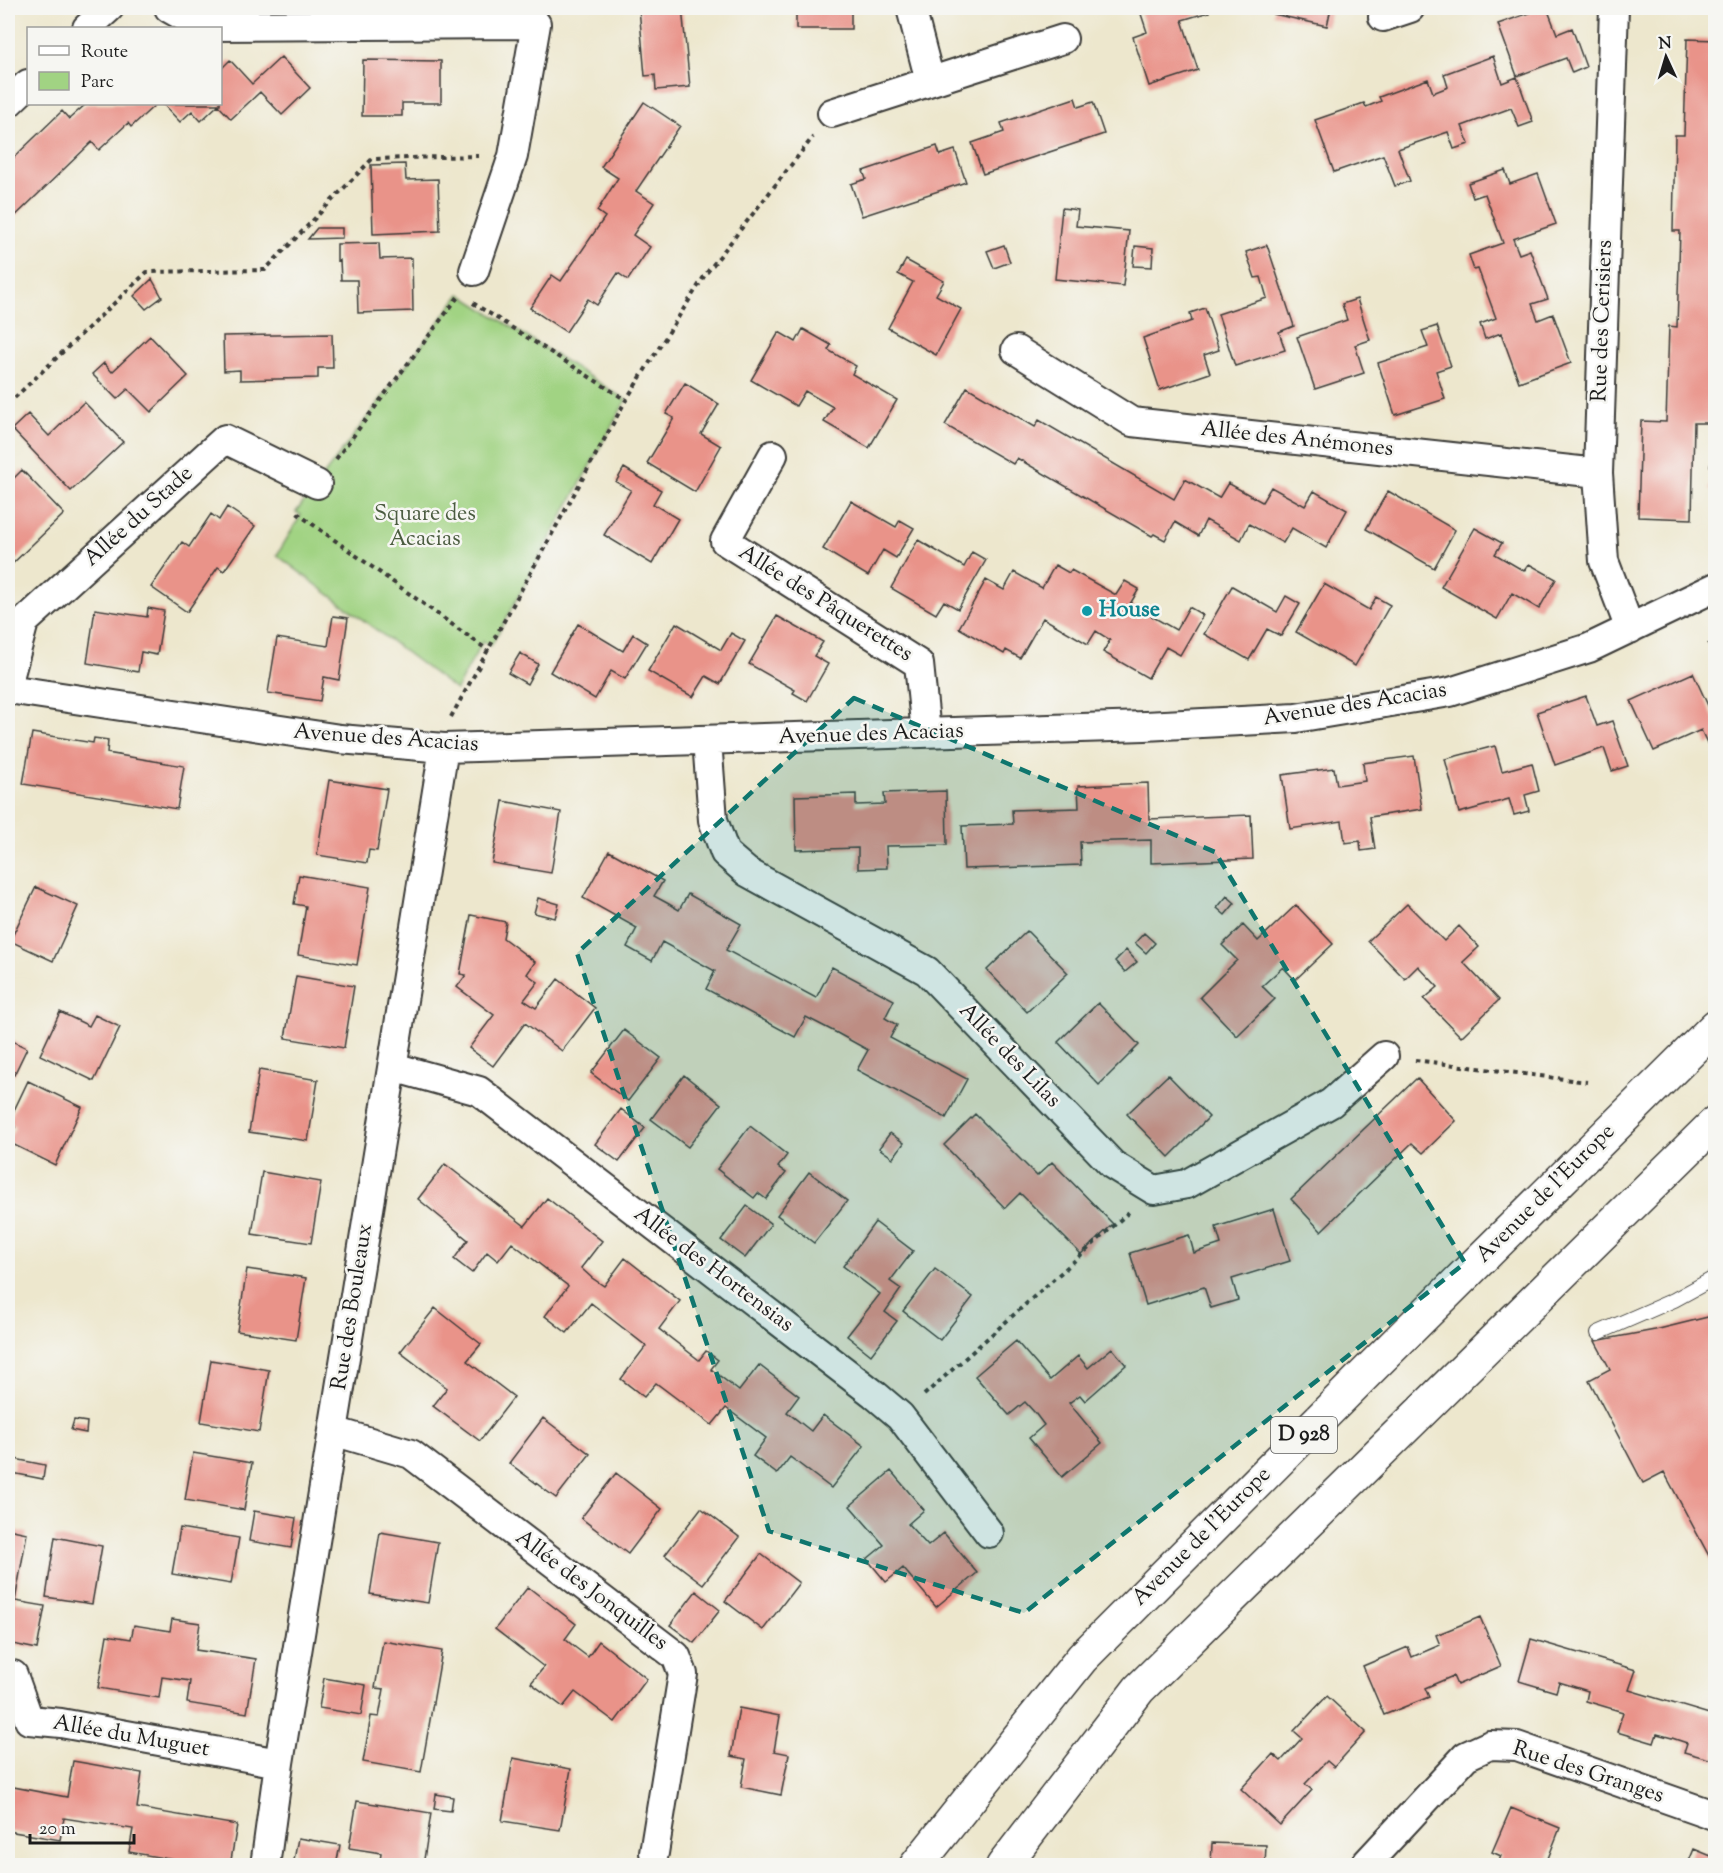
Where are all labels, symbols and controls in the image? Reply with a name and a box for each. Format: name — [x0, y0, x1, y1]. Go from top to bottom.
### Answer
legend — [27, 27, 222, 105]
north arrow — [1636, 27, 1696, 87]
text: N — [1658, 33, 1673, 56]
text: Route — [81, 40, 128, 66]
text: Parc — [81, 70, 114, 96]
street label: Rue des Cerisiers — [1584, 239, 1622, 403]
street label: Allée des Anémones — [1199, 414, 1395, 466]
street label: Allée du Stade — [77, 459, 201, 575]
park label: Square des Acacias — [374, 499, 476, 556]
street label: Allée des Pâquerettes — [732, 537, 918, 671]
place label: House — [1099, 595, 1160, 627]
marker: House — [1080, 604, 1094, 618]
street label: Avenue des Acacias — [1261, 675, 1449, 735]
street label: Avenue des Acacias — [778, 716, 964, 754]
street label: Avenue des Acacias — [292, 717, 480, 761]
street label: Allée des Lilas — [950, 996, 1068, 1116]
street label: Avenue de l'Europe — [1469, 1117, 1623, 1271]
street label: Allée des Hortensias — [626, 1199, 800, 1341]
street label: Rue des Bouleaux — [324, 1222, 382, 1392]
road number: D 928 — [1271, 1417, 1337, 1453]
street label: Avenue de l'Europe — [1125, 1460, 1279, 1614]
street label: Allée des Jonquilles — [508, 1523, 674, 1659]
street label: Allée du Muguet — [50, 1707, 212, 1767]
street label: Rue des Granges — [1508, 1733, 1668, 1813]
scale bar — [30, 1807, 134, 1845]
text: 20 m — [39, 1817, 76, 1843]

